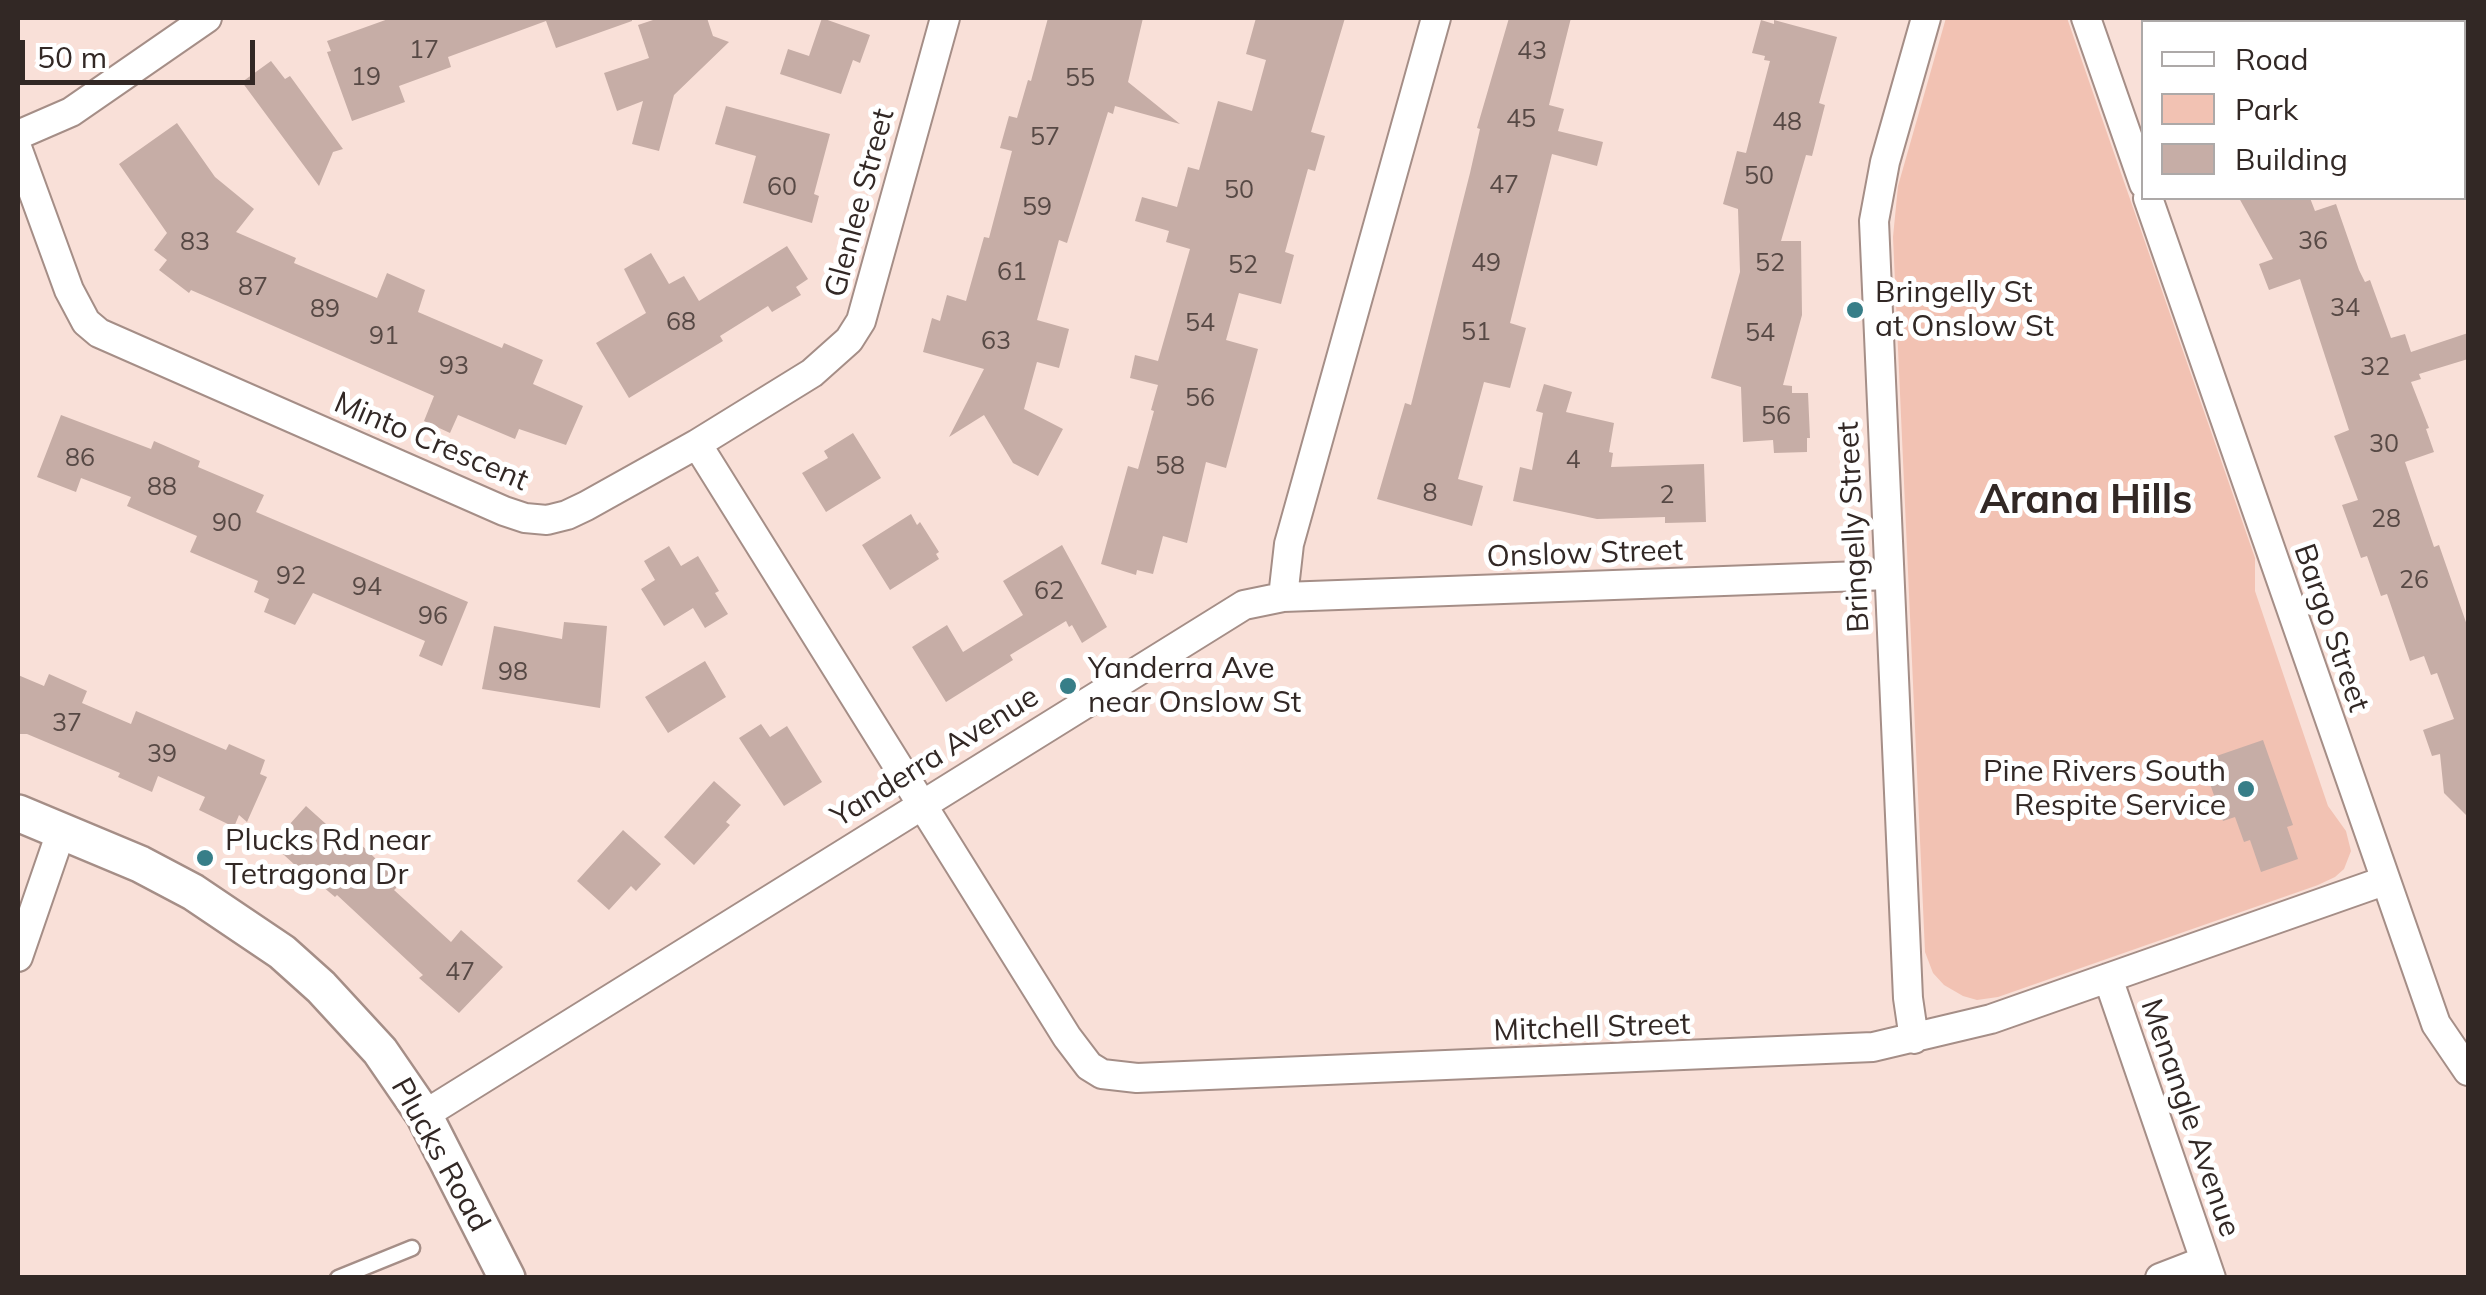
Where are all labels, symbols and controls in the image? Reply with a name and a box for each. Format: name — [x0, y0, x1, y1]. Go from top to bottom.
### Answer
scale bar — [25, 20, 260, 82]
legend — [2141, 20, 2466, 200]
house number: 17 — [409, 35, 439, 65]
house number: 43 — [1517, 36, 1547, 66]
text: 50 m — [37, 38, 107, 76]
text: Road — [2235, 40, 2309, 78]
house number: 19 — [351, 62, 381, 92]
house number: 55 — [1065, 63, 1095, 93]
text: Park — [2235, 90, 2298, 128]
house number: 45 — [1506, 104, 1536, 134]
street label: Glenlee Street — [818, 105, 902, 301]
house number: 48 — [1772, 107, 1802, 137]
house number: 57 — [1030, 122, 1060, 152]
text: Building — [2235, 140, 2348, 178]
house number: 50 — [1744, 161, 1774, 191]
house number: 47 — [1489, 170, 1519, 200]
house number: 60 — [767, 172, 797, 202]
house number: 50 — [1224, 175, 1254, 205]
house number: 59 — [1022, 192, 1052, 222]
house number: 36 — [2298, 226, 2328, 256]
house number: 83 — [180, 227, 210, 257]
house number: 49 — [1471, 248, 1501, 278]
house number: 52 — [1755, 248, 1785, 278]
house number: 52 — [1228, 250, 1258, 280]
house number: 61 — [997, 257, 1027, 287]
house number: 87 — [238, 272, 268, 302]
place label: Bringelly St at Onslow St — [1875, 275, 2054, 346]
house number: 34 — [2330, 293, 2360, 323]
house number: 89 — [310, 294, 340, 324]
marker: Bringelly St at Onslow St — [1844, 299, 1866, 321]
house number: 68 — [666, 307, 696, 337]
house number: 54 — [1185, 308, 1215, 338]
house number: 51 — [1461, 317, 1491, 347]
house number: 54 — [1745, 318, 1775, 348]
house number: 91 — [369, 321, 399, 351]
house number: 63 — [981, 326, 1011, 356]
house number: 93 — [439, 351, 469, 381]
house number: 32 — [2360, 352, 2390, 382]
house number: 56 — [1185, 383, 1215, 413]
street label: Minto Crescent — [329, 385, 533, 499]
house number: 56 — [1761, 401, 1791, 431]
street label: Bringelly Street — [1830, 420, 1878, 634]
house number: 30 — [2369, 429, 2399, 459]
house number: 86 — [65, 443, 95, 473]
house number: 4 — [1566, 445, 1580, 475]
house number: 58 — [1155, 451, 1185, 481]
house number: 88 — [147, 472, 177, 502]
district label: Arana Hills — [1980, 477, 2192, 525]
house number: 8 — [1423, 478, 1437, 508]
house number: 2 — [1660, 480, 1674, 510]
house number: 28 — [2371, 504, 2401, 534]
house number: 90 — [212, 508, 242, 538]
street label: Onslow Street — [1486, 533, 1684, 575]
street label: Bargo Street — [2285, 539, 2377, 717]
house number: 92 — [276, 561, 306, 591]
house number: 26 — [2399, 565, 2429, 595]
house number: 94 — [352, 572, 382, 602]
house number: 62 — [1034, 576, 1064, 606]
house number: 96 — [418, 601, 448, 631]
place label: Yanderra Ave near Onslow St — [1088, 651, 1301, 722]
house number: 98 — [498, 657, 528, 687]
marker: Yanderra Ave near Onslow St — [1057, 675, 1079, 697]
street label: Yanderra Avenue — [825, 679, 1045, 835]
house number: 37 — [52, 708, 82, 738]
house number: 39 — [147, 739, 177, 769]
place label: Pine Rivers South Respite Service — [1983, 754, 2226, 824]
marker: Pine Rivers South Respite Service — [2235, 778, 2257, 800]
place label: Plucks Rd near Tetragona Dr — [225, 823, 431, 894]
marker: Plucks Rd near Tetragona Dr — [194, 847, 216, 869]
house number: 47 — [445, 957, 475, 987]
street label: Menangle Avenue — [2132, 994, 2248, 1242]
street label: Mitchell Street — [1493, 1007, 1691, 1049]
street label: Plucks Road — [383, 1072, 497, 1238]

